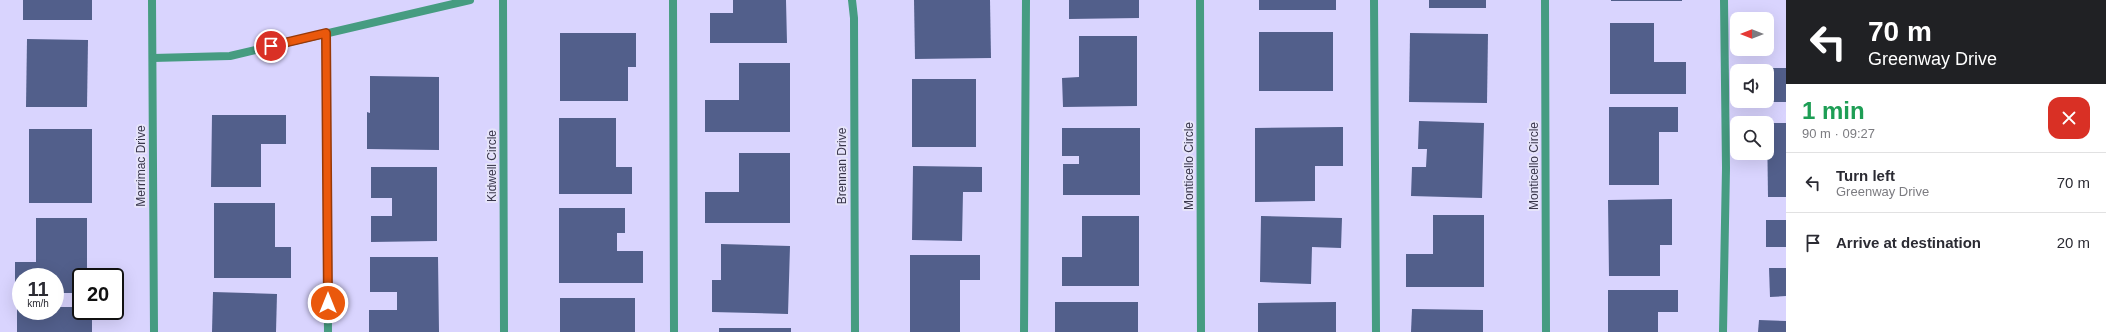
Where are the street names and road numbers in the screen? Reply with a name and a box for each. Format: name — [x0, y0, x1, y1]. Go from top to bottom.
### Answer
street label: Monticello Circle — [1182, 122, 1196, 210]
street label: Monticello Circle — [1527, 122, 1541, 210]
street label: Merrimac Drive — [134, 125, 148, 207]
street label: Brennan Drive — [835, 127, 849, 204]
street label: Kidwell Circle — [485, 130, 499, 202]

